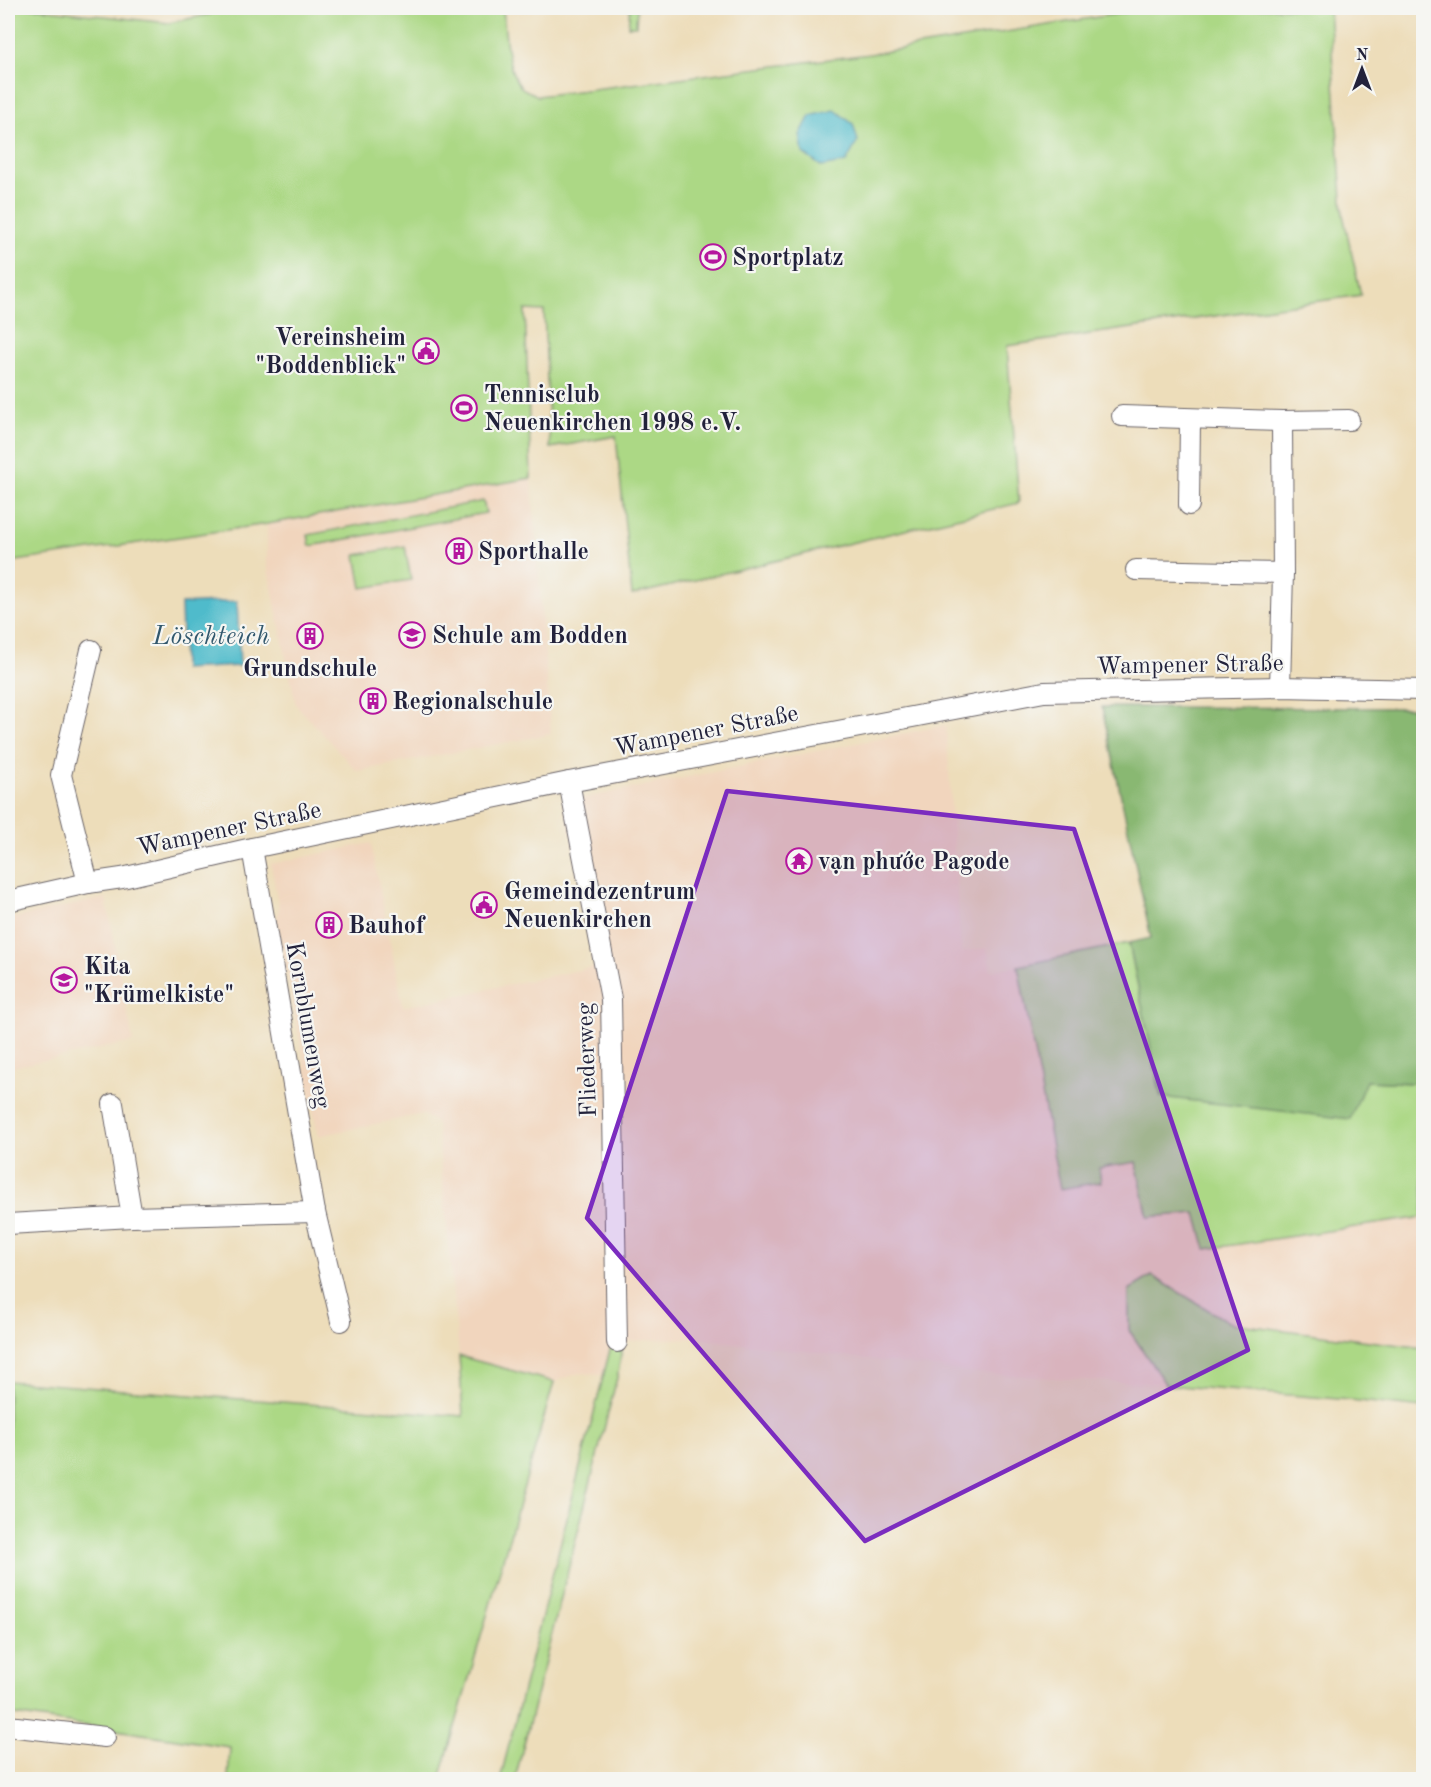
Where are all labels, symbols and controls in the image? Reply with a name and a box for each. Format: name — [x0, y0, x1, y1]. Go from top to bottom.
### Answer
north arrow — [1332, 39, 1392, 99]
text: N — [1356, 48, 1369, 64]
sports icon: Sportplatz — [698, 242, 728, 272]
place label: Sportplatz — [732, 247, 844, 271]
place label: Vereinsheim "Boddenblick" — [256, 327, 406, 379]
public building icon: Vereinsheim "Boddenblick" — [411, 336, 441, 366]
place label: Tennisclub Neuenkirchen 1998 e.V. — [484, 384, 741, 436]
sports icon: Tennisclub Neuenkirchen 1998 e.V. — [449, 393, 479, 423]
building icon: Sporthalle — [444, 536, 474, 566]
place label: Sporthalle — [478, 541, 589, 565]
school or university icon: Schule am Bodden — [397, 620, 427, 650]
building icon: Grundschule — [295, 621, 325, 651]
water label: Löschteich — [152, 624, 269, 650]
place label: Schule am Bodden — [432, 625, 628, 649]
street label: Wampener Straße — [1096, 652, 1284, 680]
place label: Grundschule — [243, 658, 377, 682]
building icon: Regionalschule — [358, 686, 388, 716]
place label: Regionalschule — [392, 691, 553, 715]
street label: Wampener Straße — [612, 702, 801, 762]
street label: Wampener Straße — [135, 799, 324, 861]
temple icon: vạn phước Pagode — [784, 846, 814, 876]
place label: vạn phước Pagode — [818, 851, 1010, 875]
place label: Gemeindezentrum Neuenkirchen — [504, 881, 695, 933]
public building icon: Gemeindezentrum Neuenkirchen — [469, 890, 499, 920]
building icon: Bauhof — [314, 910, 344, 940]
place label: Bauhof — [348, 915, 426, 939]
street label: Kornblumenweg — [281, 940, 334, 1111]
place label: Kita "Krümelkiste" — [84, 956, 234, 1008]
school or university icon: Kita "Krümelkiste" — [49, 965, 79, 995]
street label: Fliederweg — [574, 1002, 602, 1118]

